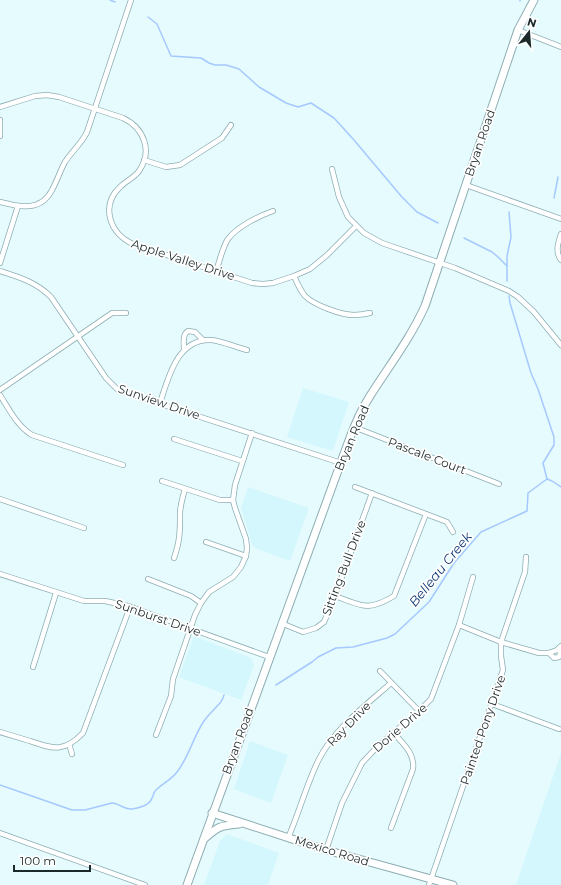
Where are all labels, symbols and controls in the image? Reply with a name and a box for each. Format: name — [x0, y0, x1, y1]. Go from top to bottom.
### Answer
north arrow — [509, 12, 549, 52]
text: N — [526, 14, 538, 30]
street label: Bryan Road — [461, 107, 498, 178]
street label: Apple Valley Drive — [129, 236, 237, 283]
street label: Sunview Drive — [116, 381, 202, 423]
street label: Bryan Road — [331, 403, 372, 473]
street label: Pascale Court — [386, 434, 468, 477]
street label: Sitting Bull Drive — [318, 518, 369, 618]
water label: Belleau Creek — [405, 528, 476, 610]
street label: Sunburst Drive — [113, 596, 203, 639]
street label: Painted Pony Drive — [457, 673, 508, 787]
street label: Ray Drive — [324, 698, 374, 749]
street label: Dorie Drive — [369, 700, 430, 755]
street label: Bryan Road — [219, 705, 257, 776]
street label: Mexico Road — [293, 832, 371, 869]
scale bar — [14, 847, 90, 873]
text: 100 m — [20, 853, 56, 868]

